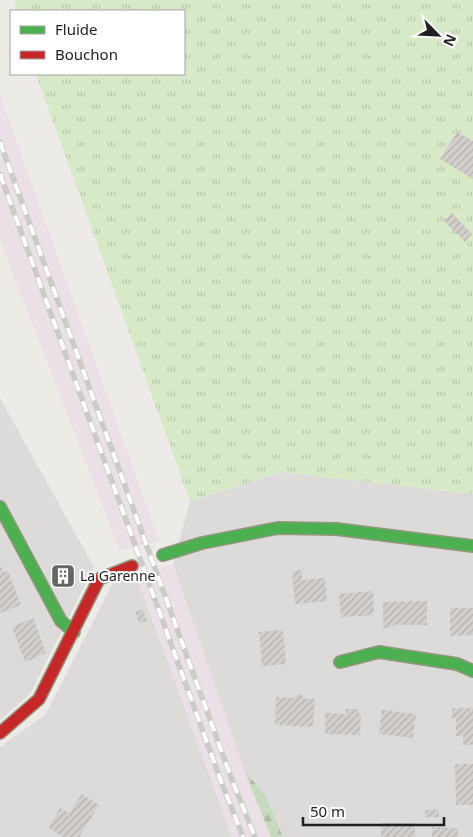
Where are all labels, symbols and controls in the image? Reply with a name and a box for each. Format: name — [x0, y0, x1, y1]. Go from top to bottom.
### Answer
legend — [10, 10, 185, 75]
north arrow — [413, 10, 463, 60]
text: Fluide — [55, 19, 97, 39]
text: N — [439, 31, 461, 50]
text: Bouchon — [55, 44, 118, 64]
building icon: La Garenne — [50, 563, 76, 589]
place label: La Garenne — [80, 566, 156, 585]
scale bar — [303, 794, 444, 826]
text: 50 m — [310, 801, 345, 821]

